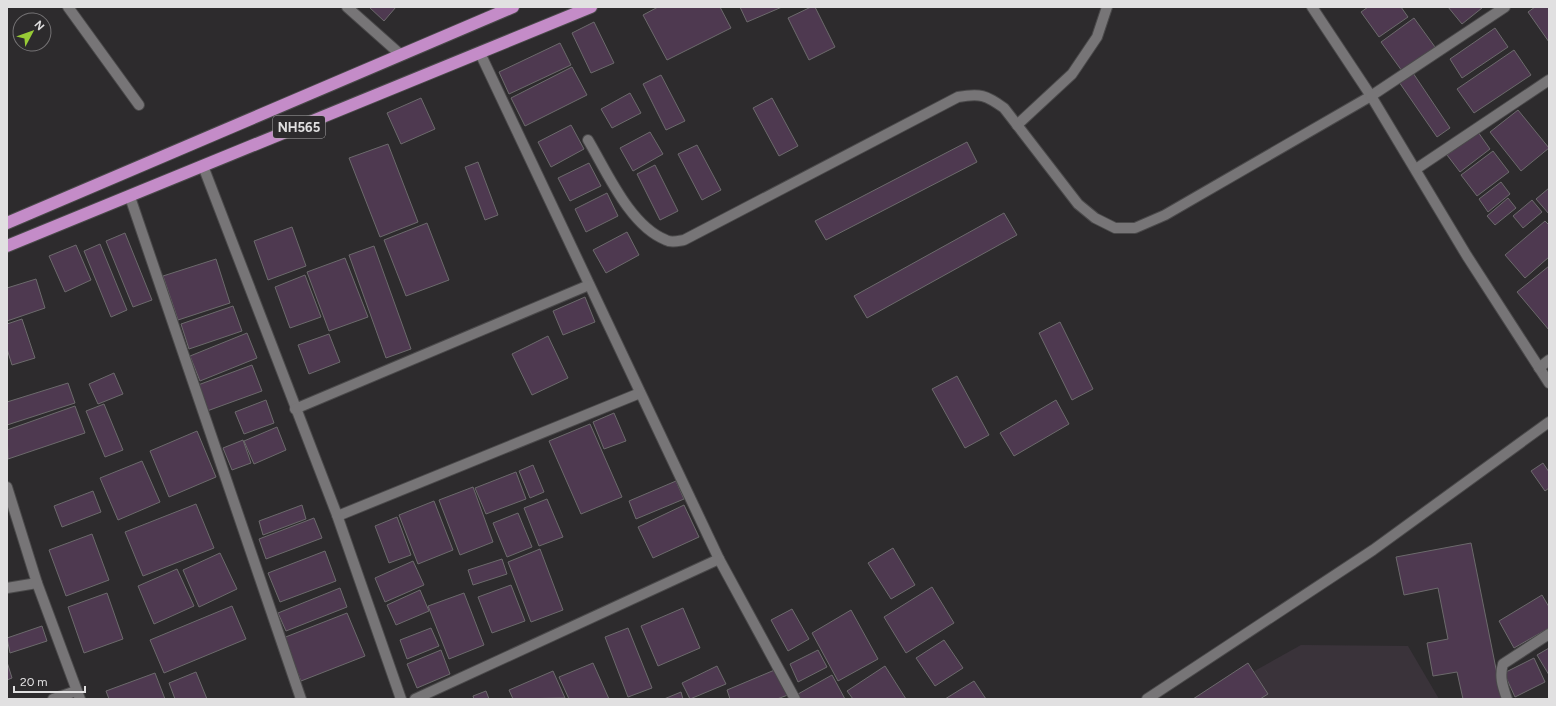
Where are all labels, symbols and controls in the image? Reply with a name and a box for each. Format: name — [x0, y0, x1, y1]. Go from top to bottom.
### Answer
north arrow — [12, 12, 52, 52]
text: N — [31, 18, 47, 33]
road number: NH565 — [273, 116, 325, 138]
scale bar — [14, 668, 85, 694]
text: 20 m — [20, 675, 48, 689]

